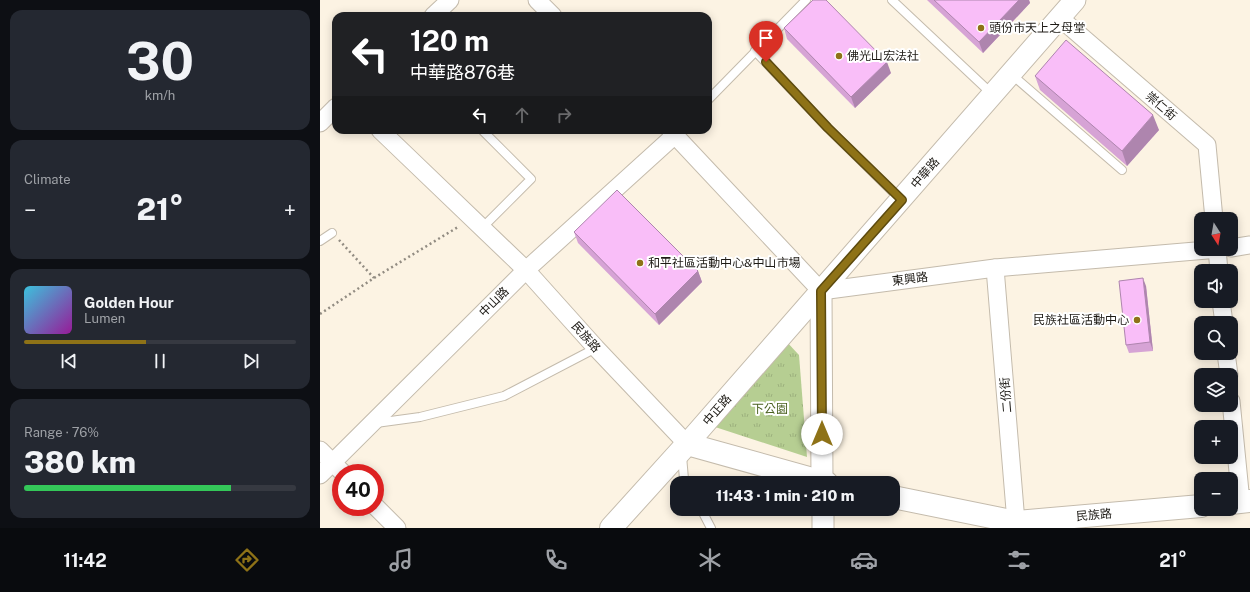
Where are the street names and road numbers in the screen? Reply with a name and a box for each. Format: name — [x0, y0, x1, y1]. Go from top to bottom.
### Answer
street label: 崇仁街 — [1143, 89, 1179, 123]
street label: 中華路 — [908, 155, 942, 191]
street label: 東興路 — [891, 270, 929, 288]
street label: 中山路 — [476, 284, 512, 320]
street label: 民族路 — [569, 319, 603, 355]
street label: 二份街 — [997, 376, 1015, 414]
street label: 中正路 — [700, 392, 734, 428]
street label: 民族路 — [1075, 506, 1113, 524]

